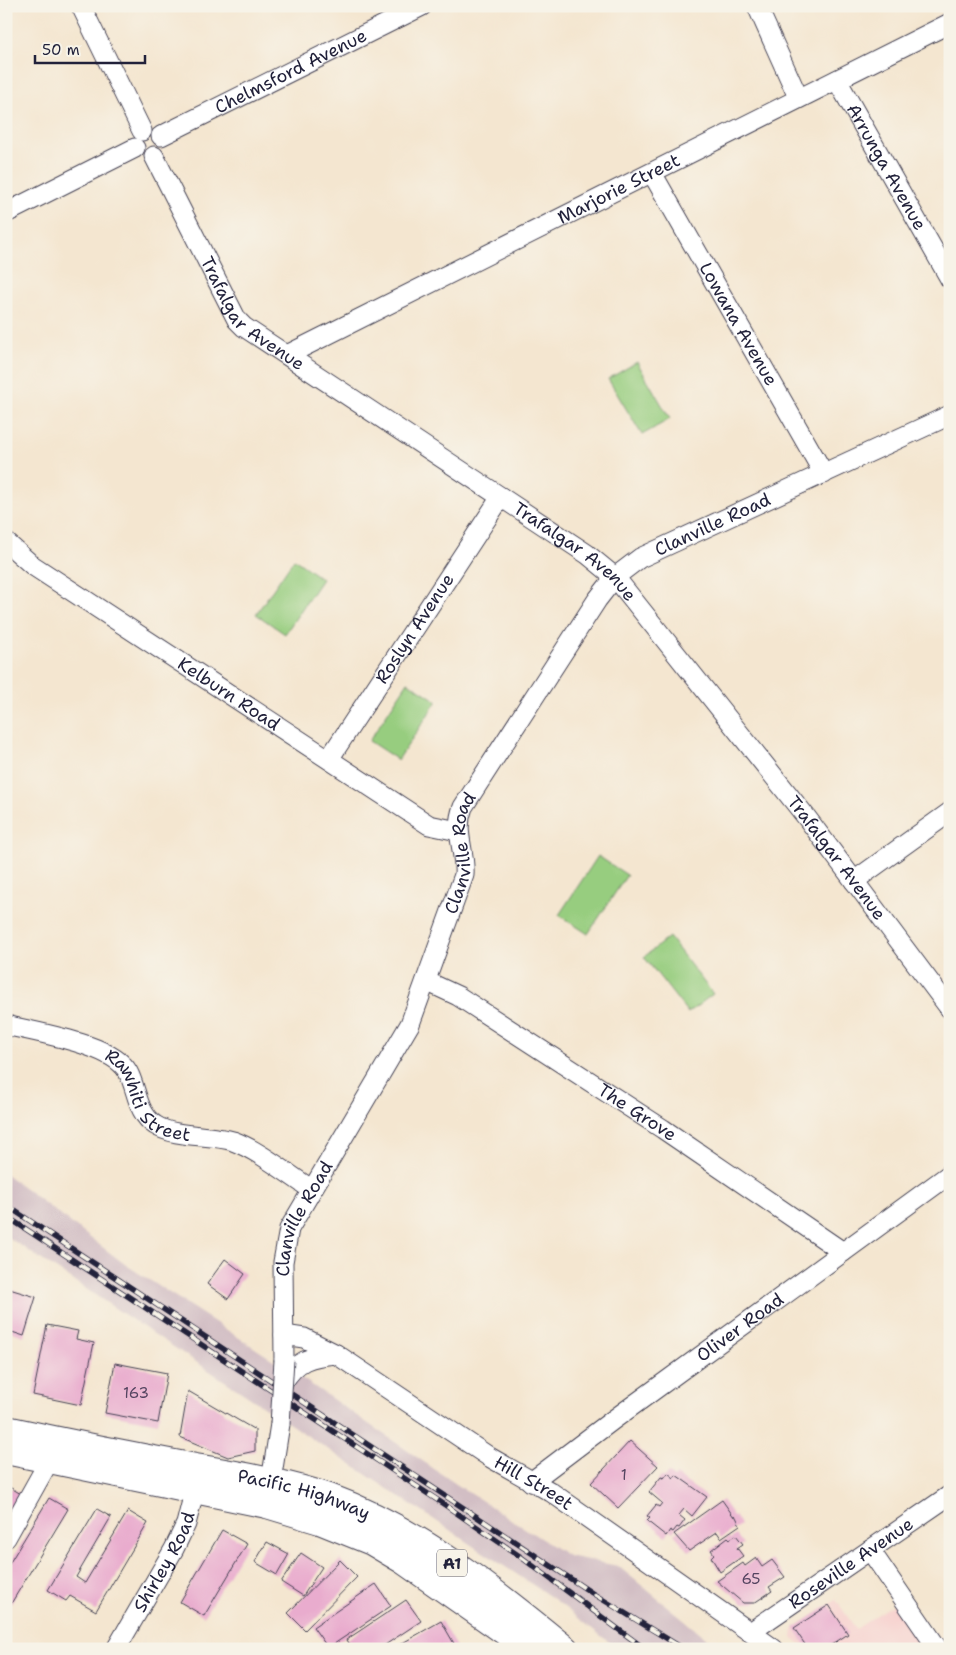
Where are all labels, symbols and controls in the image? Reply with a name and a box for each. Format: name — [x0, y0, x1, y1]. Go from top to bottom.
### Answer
street label: Chelmsford Avenue — [211, 23, 371, 119]
scale bar — [35, 32, 145, 64]
text: 50 m — [42, 40, 80, 60]
street label: Arrunga Avenue — [841, 99, 932, 235]
street label: Marjorie Street — [554, 148, 684, 230]
street label: Trafalgar Avenue — [195, 252, 309, 376]
street label: Lowana Avenue — [694, 258, 783, 390]
street label: Clanville Road — [651, 487, 774, 562]
street label: Trafalgar Avenue — [509, 497, 642, 606]
street label: Roslyn Avenue — [370, 569, 460, 688]
street label: Kelburn Road — [173, 652, 285, 736]
street label: Clanville Road — [439, 787, 482, 917]
street label: Trafalgar Avenue — [782, 791, 891, 925]
street label: Rawhiti Street — [101, 1043, 192, 1147]
street label: The Grove — [593, 1078, 681, 1147]
street label: Clanville Road — [271, 1157, 338, 1277]
street label: Oliver Road — [691, 1287, 788, 1367]
house number: 163 — [123, 1383, 149, 1403]
street label: Hill Street — [490, 1450, 578, 1516]
street label: Pacific Highway — [236, 1464, 374, 1526]
house number: 1 — [621, 1465, 627, 1485]
street label: Shirley Road — [128, 1509, 201, 1616]
street label: Roseville Avenue — [784, 1512, 918, 1614]
road number: A1 — [437, 1550, 467, 1576]
house number: 65 — [741, 1569, 761, 1589]

